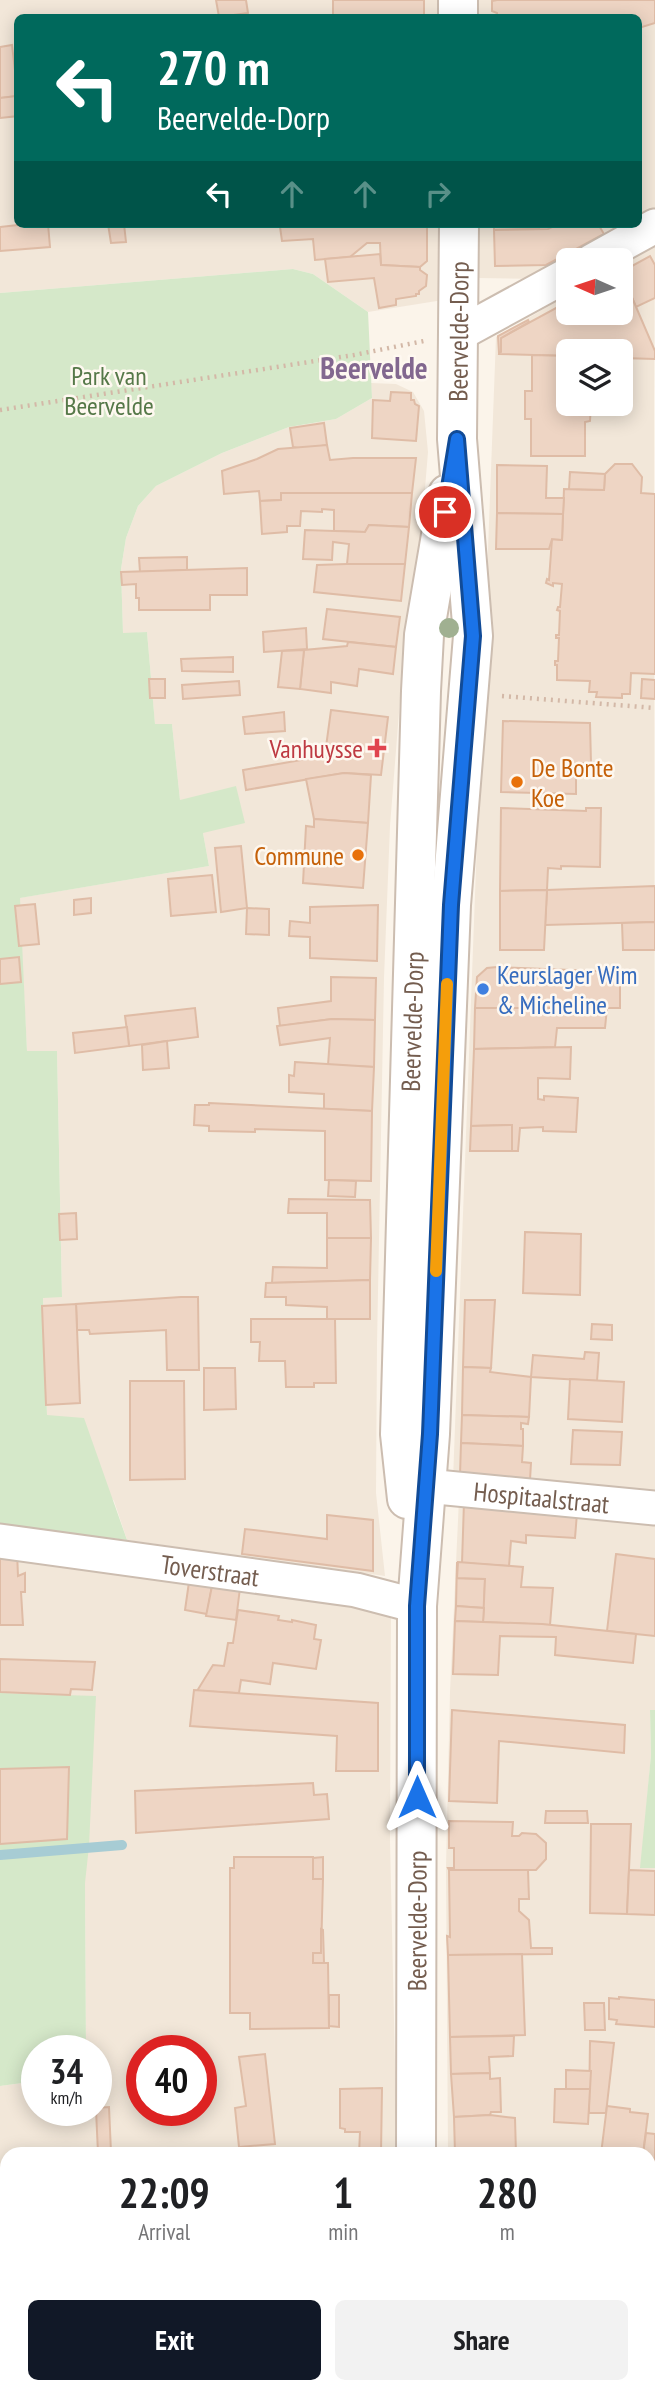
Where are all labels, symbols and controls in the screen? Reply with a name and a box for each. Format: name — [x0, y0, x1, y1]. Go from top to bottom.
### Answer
text: 270 m — [157, 35, 270, 99]
icon: left — [42, 42, 133, 133]
text: Beervelde-Dorp — [157, 97, 330, 139]
icon: left — [200, 175, 238, 213]
icon: ahead — [273, 175, 311, 213]
icon: ahead — [346, 175, 384, 213]
icon: right — [419, 175, 457, 213]
north arrow — [556, 248, 634, 326]
map controls — [556, 248, 633, 416]
street label: Beervelde-Dorp — [441, 261, 475, 402]
button: layers — [556, 339, 633, 416]
district label: Beervelde — [320, 348, 428, 387]
park label: Park van Beervelde — [64, 359, 154, 422]
pin — [415, 482, 475, 542]
icon: arrive — [426, 493, 464, 531]
place label: Vanhuysse — [268, 732, 363, 765]
marker: Vanhuysse — [369, 740, 385, 756]
place label: De Bonte Koe — [531, 751, 613, 814]
marker: De Bonte Koe — [509, 774, 525, 790]
place label: Commune — [254, 839, 344, 872]
marker: Commune — [350, 847, 366, 863]
street label: Beervelde-Dorp — [393, 951, 430, 1092]
place label: Keurslager Wim & Micheline — [497, 958, 637, 1021]
marker: Keurslager Wim & Micheline — [475, 981, 491, 997]
street label: Hospitaalstraat — [472, 1474, 611, 1520]
street label: Toverstraat — [159, 1547, 261, 1593]
position arrow — [380, 1760, 454, 1834]
street label: Beervelde-Dorp — [400, 1851, 433, 1991]
speed limit sign: 40 — [126, 2035, 217, 2126]
text: 34 — [50, 2048, 83, 2094]
text: km/h — [51, 2086, 82, 2109]
text: 22:09 — [119, 2165, 210, 2220]
text: 1 — [333, 2165, 353, 2220]
text: 280 — [477, 2165, 537, 2220]
text: Arrival — [138, 2217, 190, 2246]
text: min — [328, 2217, 358, 2246]
text: m — [500, 2217, 515, 2246]
button: Exit — [28, 2300, 321, 2380]
button: Share — [335, 2300, 628, 2380]

